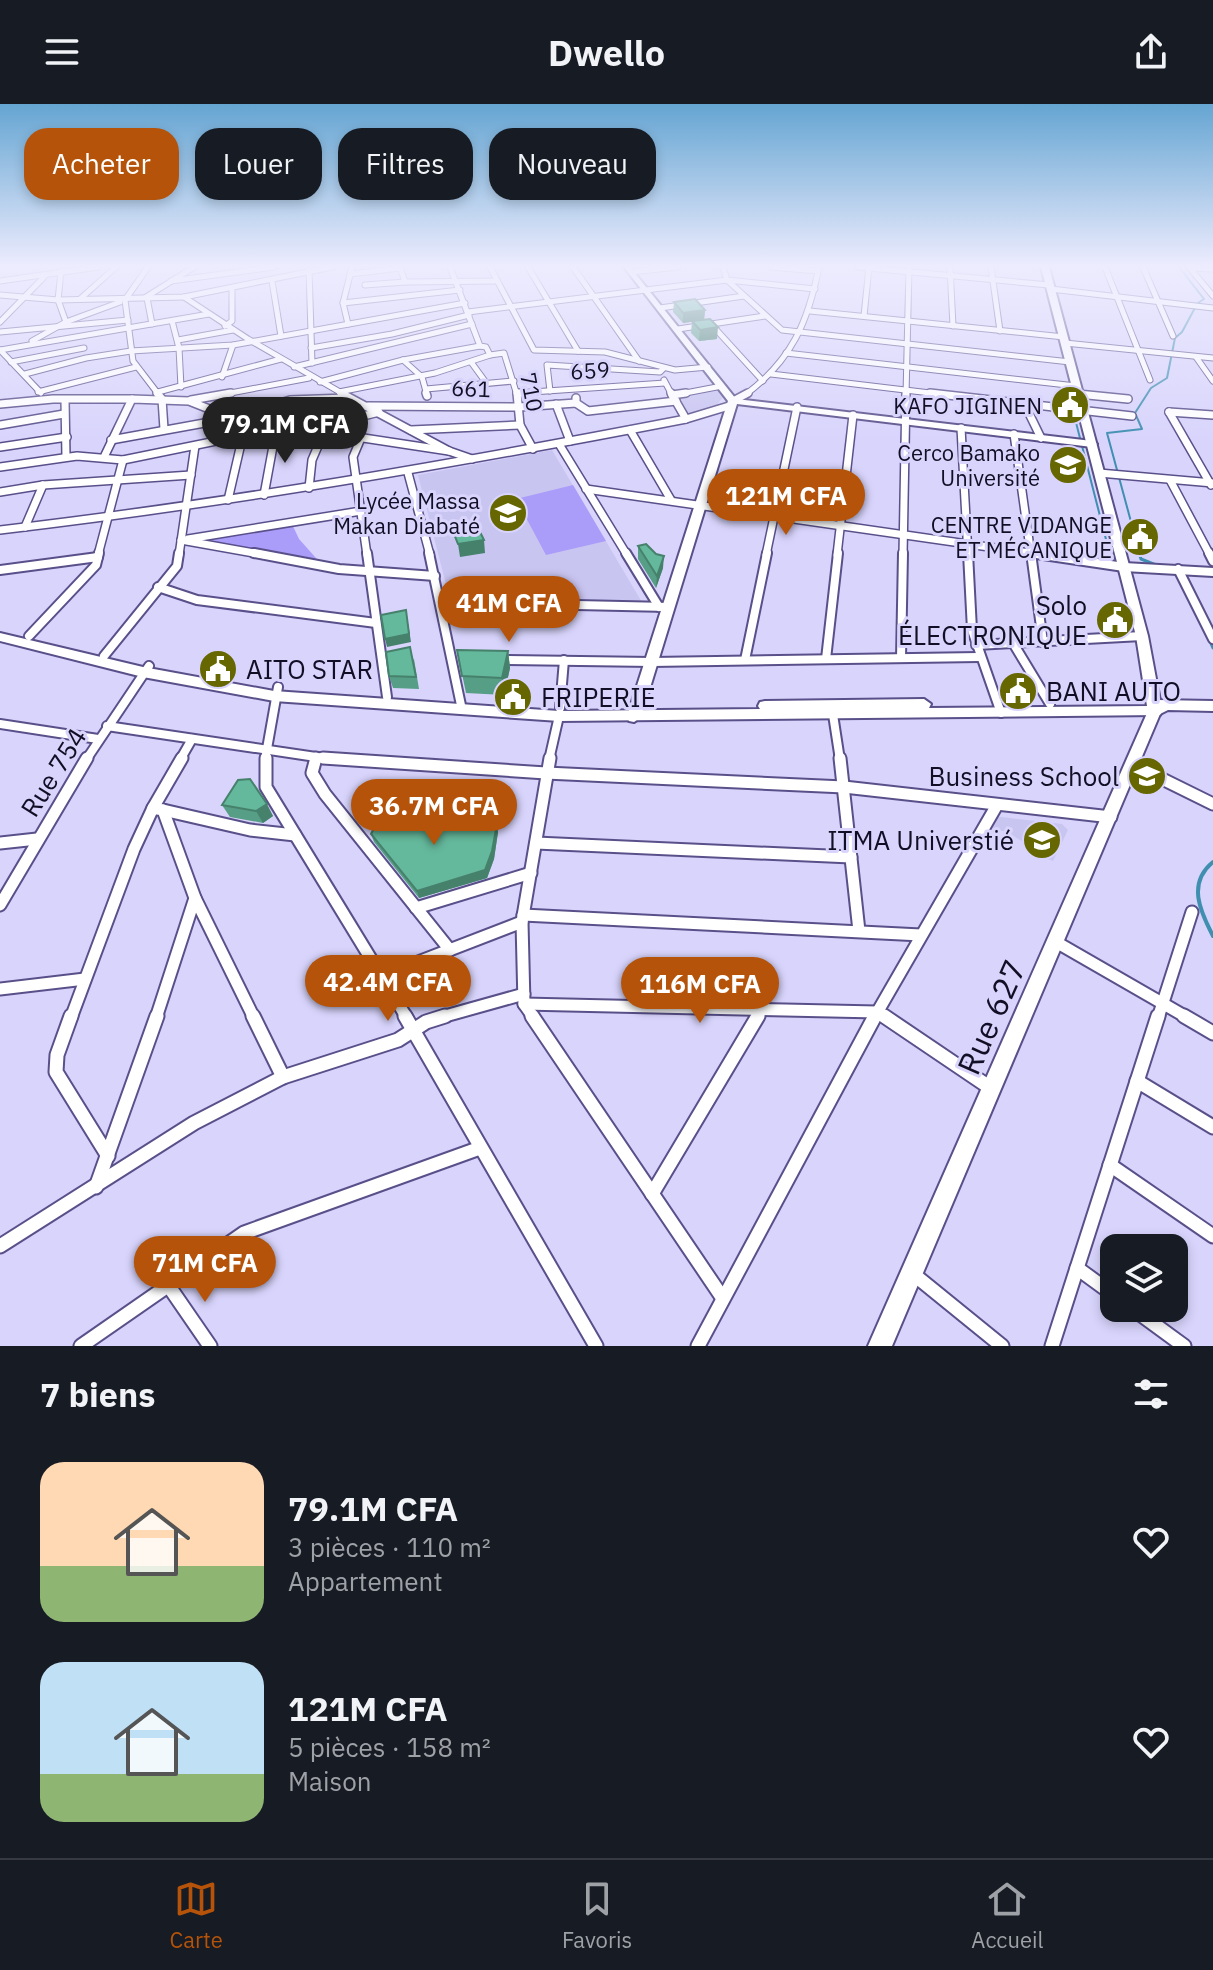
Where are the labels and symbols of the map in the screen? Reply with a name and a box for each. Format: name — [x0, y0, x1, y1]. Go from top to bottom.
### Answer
street label: 659 — [569, 354, 611, 386]
street label: 710 — [514, 370, 550, 414]
street label: 661 — [451, 373, 491, 403]
public building icon: KAFO JIGINEN — [1049, 384, 1091, 426]
place label: KAFO JIGINEN — [893, 391, 1042, 420]
pin: 79.1M CFA — [193, 397, 377, 465]
place label: Cerco Bamako Université — [897, 438, 1040, 492]
school or university icon: Cerco Bamako Université — [1047, 444, 1089, 486]
pin: 121M CFA — [703, 469, 869, 537]
place label: Lycée Massa Makan Diabaté — [333, 486, 480, 540]
school or university icon: Lycée Massa Makan Diabaté — [487, 492, 529, 534]
place label: CENTRE VIDANGE ET MÉCANIQUE — [931, 510, 1112, 564]
public building icon: CENTRE VIDANGE ET MÉCANIQUE — [1119, 516, 1161, 558]
pin: 41M CFA — [435, 576, 583, 644]
place label: Solo ÉLECTRONIQUE — [898, 588, 1087, 652]
public building icon: Solo ÉLECTRONIQUE — [1094, 599, 1136, 641]
public building icon: AITO STAR — [197, 648, 239, 690]
place label: AITO STAR — [246, 652, 373, 686]
public building icon: BANI AUTO — [997, 670, 1039, 712]
place label: BANI AUTO — [1046, 674, 1181, 708]
public building icon: FRIPERIE — [492, 676, 534, 718]
place label: FRIPERIE — [541, 680, 656, 714]
street label: Rue 754 — [12, 721, 94, 823]
school or university icon: Business School — [1126, 755, 1168, 797]
place label: Business School — [929, 759, 1119, 793]
pin: 36.7M CFA — [342, 779, 526, 847]
school or university icon: ITMA Universtié — [1021, 819, 1063, 861]
place label: ITMA Universtié — [827, 823, 1014, 857]
street label: Rue 627 — [947, 953, 1035, 1081]
pin: 42.4M CFA — [296, 955, 480, 1023]
pin: 116M CFA — [617, 957, 783, 1025]
pin: 71M CFA — [131, 1236, 279, 1304]

